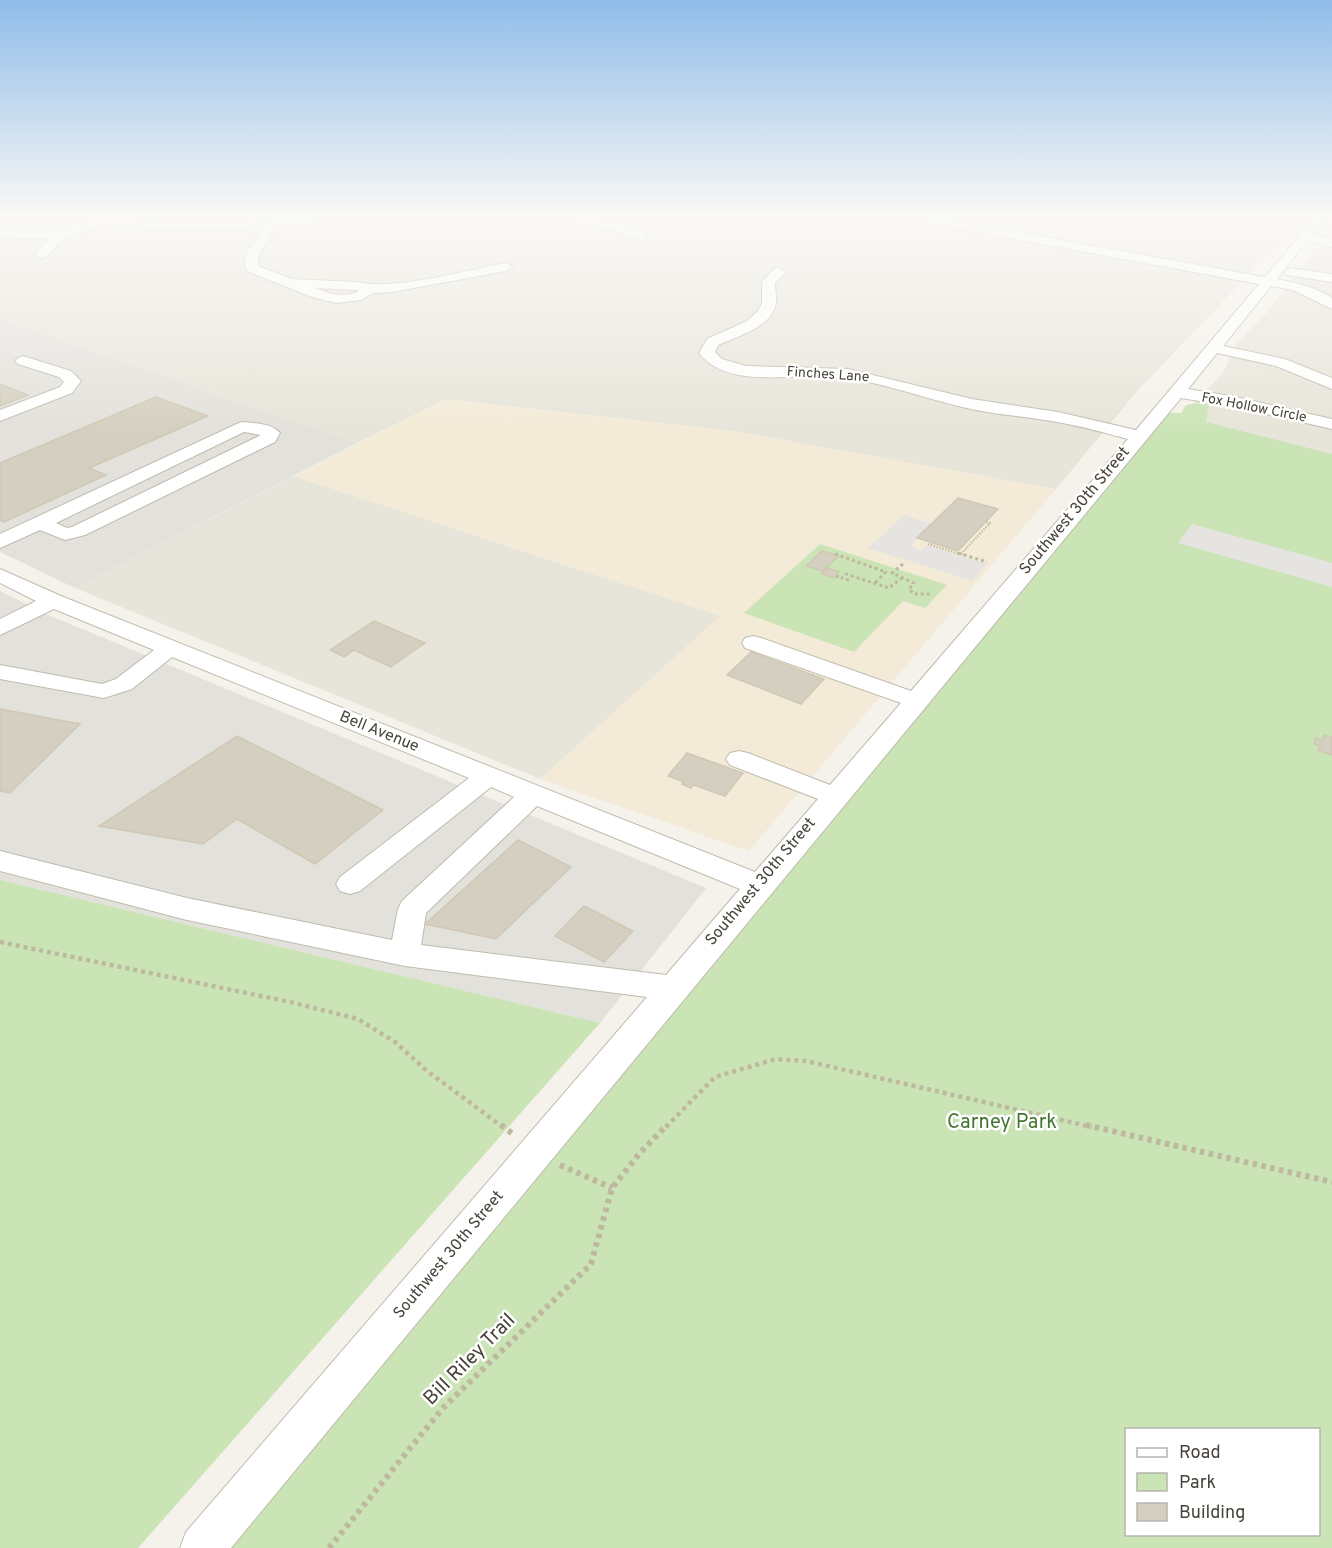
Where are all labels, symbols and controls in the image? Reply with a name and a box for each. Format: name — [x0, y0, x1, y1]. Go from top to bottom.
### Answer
street label: Finches Lane — [786, 364, 870, 386]
street label: Fox Hollow Circle — [1200, 389, 1308, 427]
street label: Southwest 30th Street — [1016, 443, 1134, 579]
street label: Bell Avenue — [336, 707, 422, 757]
street label: Southwest 30th Street — [702, 814, 820, 950]
park label: Carney Park — [947, 1110, 1057, 1136]
street label: Southwest 30th Street — [390, 1187, 508, 1323]
street label: Bill Riley Trail — [418, 1308, 522, 1412]
legend — [1125, 1428, 1320, 1536]
text: Road — [1179, 1442, 1221, 1465]
text: Park — [1179, 1472, 1216, 1495]
text: Building — [1179, 1502, 1245, 1525]

